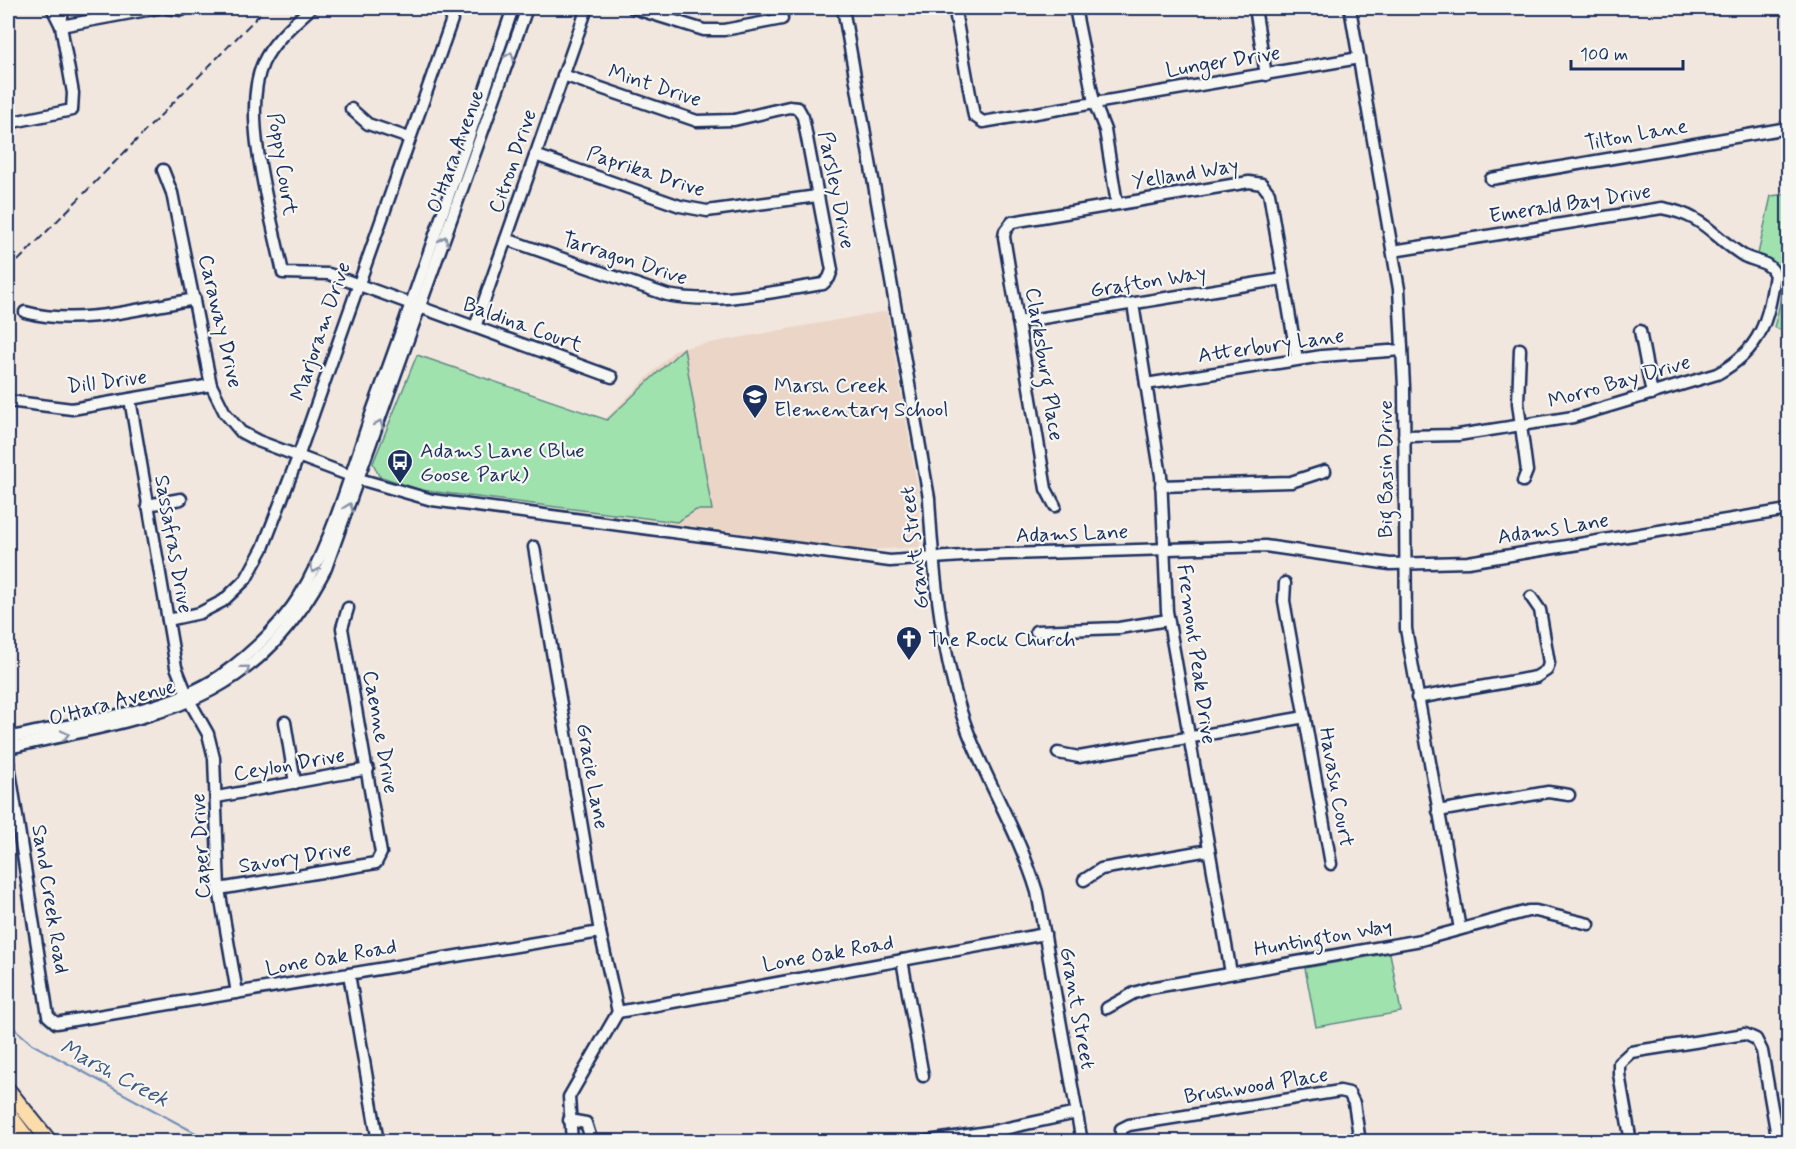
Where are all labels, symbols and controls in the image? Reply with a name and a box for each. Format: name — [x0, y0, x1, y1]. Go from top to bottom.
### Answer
scale bar — [1571, 33, 1684, 71]
street label: Lunger Drive — [1164, 39, 1283, 86]
text: 100 m — [1580, 43, 1628, 67]
one-way arrow — [502, 52, 515, 62]
street label: Mint Drive — [604, 58, 705, 114]
street label: O'Hara Avenue — [421, 85, 491, 217]
street label: Citron Drive — [482, 106, 544, 217]
street label: Poppy Court — [260, 111, 304, 218]
street label: Tilton Lane — [1583, 112, 1690, 158]
street label: Parsley Drive — [811, 129, 861, 251]
street label: Paprika Drive — [583, 140, 708, 204]
street label: Yelland Way — [1130, 152, 1241, 196]
street label: Emerald Bay Drive — [1487, 177, 1653, 231]
street label: Tarragon Drive — [558, 225, 691, 292]
one-way arrow — [437, 235, 450, 246]
street label: Caraway Drive — [191, 252, 249, 391]
street label: Marjoram Drive — [284, 258, 358, 405]
street label: Grafton Way — [1088, 259, 1208, 305]
street label: Clarksburg Place — [1016, 285, 1070, 443]
street label: Baldina Court — [459, 290, 587, 360]
street label: Atterbury Lane — [1196, 322, 1346, 370]
street label: Morro Bay Drive — [1545, 348, 1694, 416]
street label: Dill Drive — [66, 363, 149, 401]
place label: Marsh Creek Elementary School — [774, 372, 949, 424]
school or university icon: Marsh Creek Elementary School — [740, 382, 770, 420]
street label: Big Basin Drive — [1372, 400, 1402, 538]
one-way arrow — [371, 419, 384, 430]
place label: Adams Lane (Blue Goose Park) — [420, 437, 585, 489]
bus stop icon: Adams Lane (Blue Goose Park) — [385, 447, 415, 485]
street label: Sassafras Drive — [147, 473, 199, 616]
street label: Grant Street — [894, 485, 936, 611]
one-way arrow — [341, 502, 354, 513]
street label: Adams Lane — [1495, 506, 1611, 552]
street label: Adams Lane — [1015, 518, 1129, 550]
street label: Fremont Peak Drive — [1170, 562, 1223, 746]
one-way arrow — [309, 563, 321, 574]
church icon: The Rock Church — [894, 624, 924, 662]
place label: The Rock Church — [928, 626, 1076, 654]
one-way arrow — [239, 665, 250, 676]
street label: Caenne Drive — [355, 668, 405, 796]
street label: O'Hara Avenue — [46, 673, 179, 733]
street label: Gracie Lane — [569, 721, 615, 831]
street label: Havasu Court — [1312, 725, 1360, 849]
one-way arrow — [59, 730, 69, 743]
street label: Ceylon Drive — [231, 741, 347, 789]
street label: Caper Drive — [184, 792, 218, 900]
street label: Sand Creek Road — [24, 823, 76, 976]
street label: Savory Drive — [237, 835, 354, 881]
street label: Huntington Way — [1252, 912, 1395, 966]
street label: Lone Oak Road — [760, 929, 896, 979]
street label: Lone Oak Road — [263, 933, 399, 983]
street label: Grant Street — [1052, 945, 1102, 1072]
water label: Marsh Creek — [55, 1033, 173, 1114]
street label: Brushwood Place — [1182, 1061, 1330, 1111]

